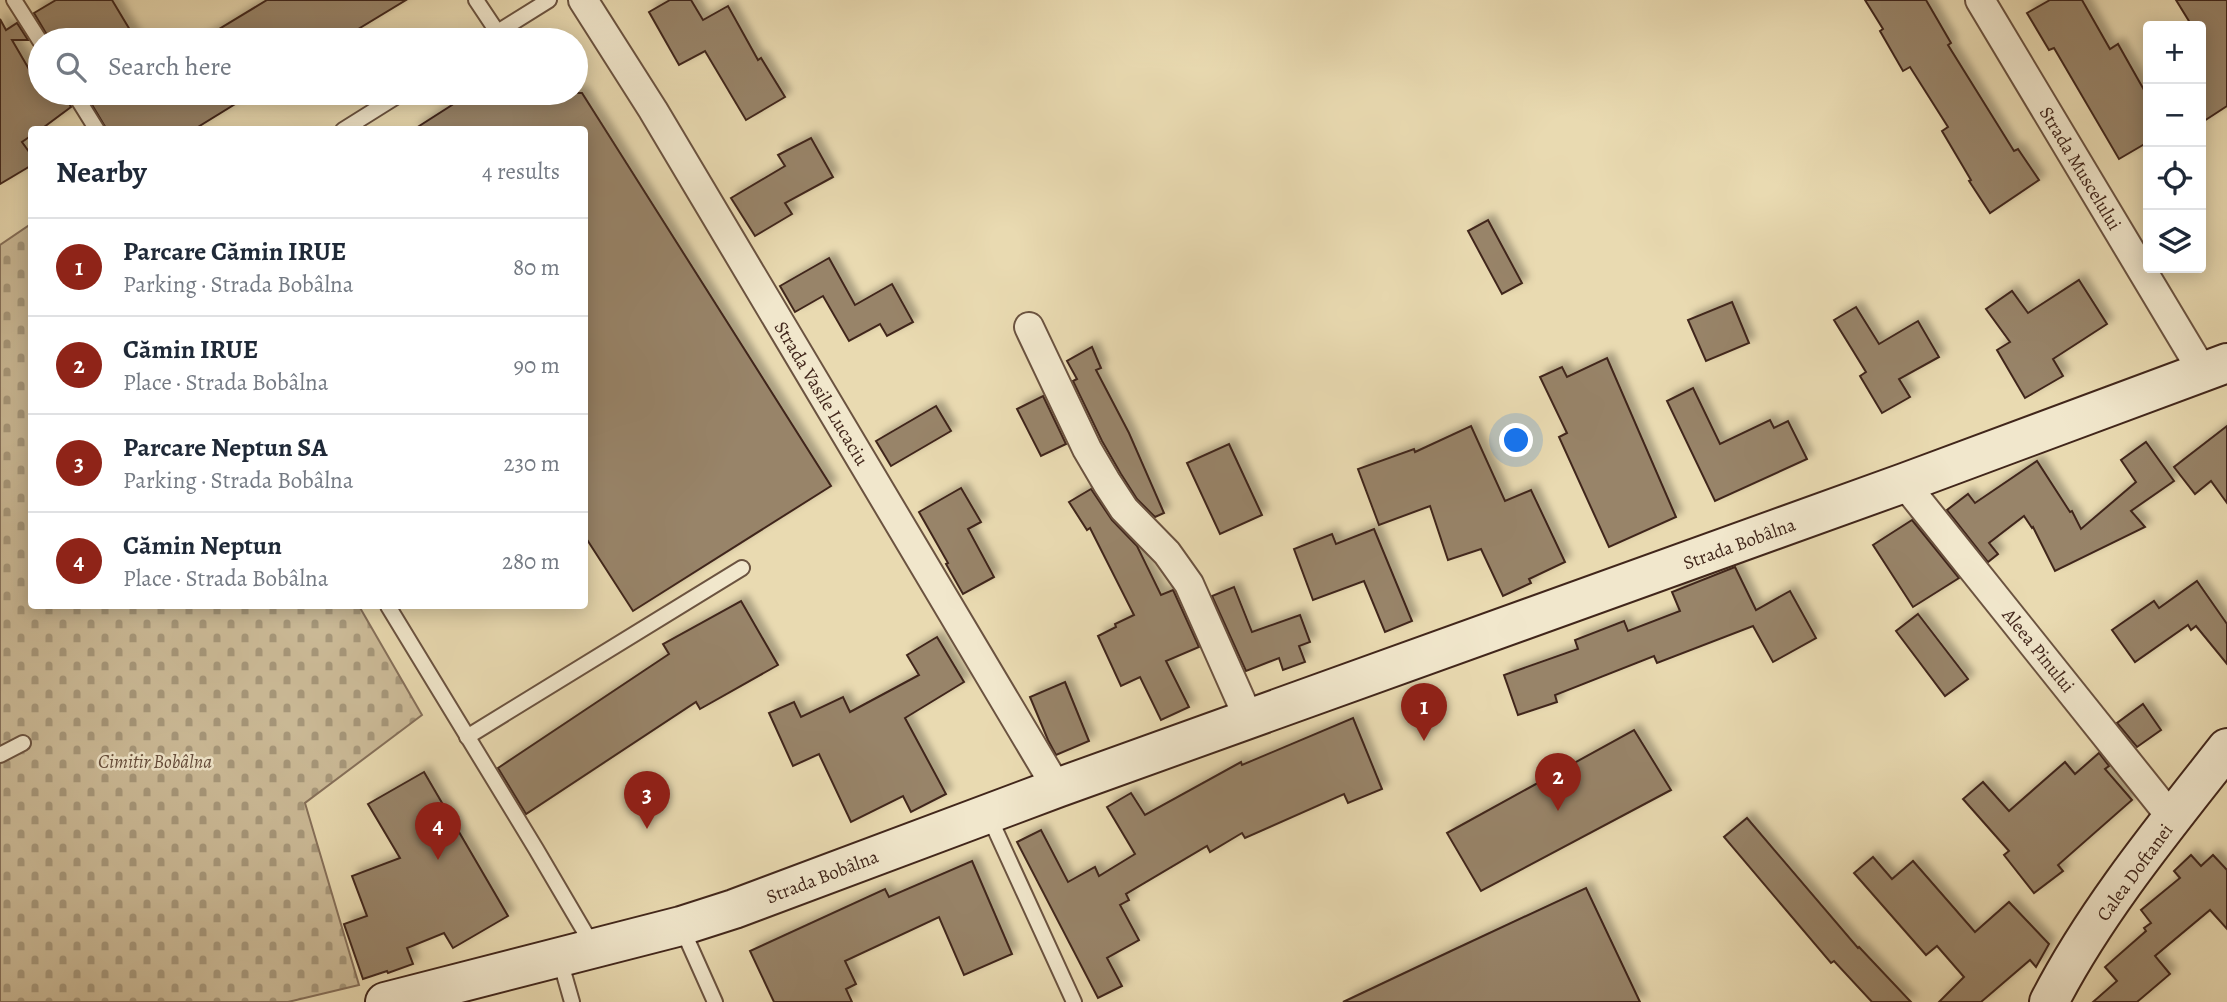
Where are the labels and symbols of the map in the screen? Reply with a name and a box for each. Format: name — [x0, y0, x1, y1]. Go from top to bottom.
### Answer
street label: Strada Muscelului — [2033, 102, 2127, 235]
street label: Strada Vasile Lucaciu — [768, 316, 875, 471]
your location — [1499, 423, 1533, 457]
street label: Strada Bobâlna — [1679, 511, 1799, 576]
street label: Aleea Pinului — [1996, 602, 2080, 698]
pin: 1 — [1401, 683, 1447, 741]
park label: Cimitir Bobâlna — [98, 749, 212, 775]
pin: 2 — [1535, 753, 1581, 811]
pin: 3 — [624, 771, 670, 829]
pin: 4 — [415, 802, 461, 860]
street label: Calea Doftanei — [2091, 818, 2179, 927]
street label: Strada Bobâlna — [763, 844, 882, 910]

